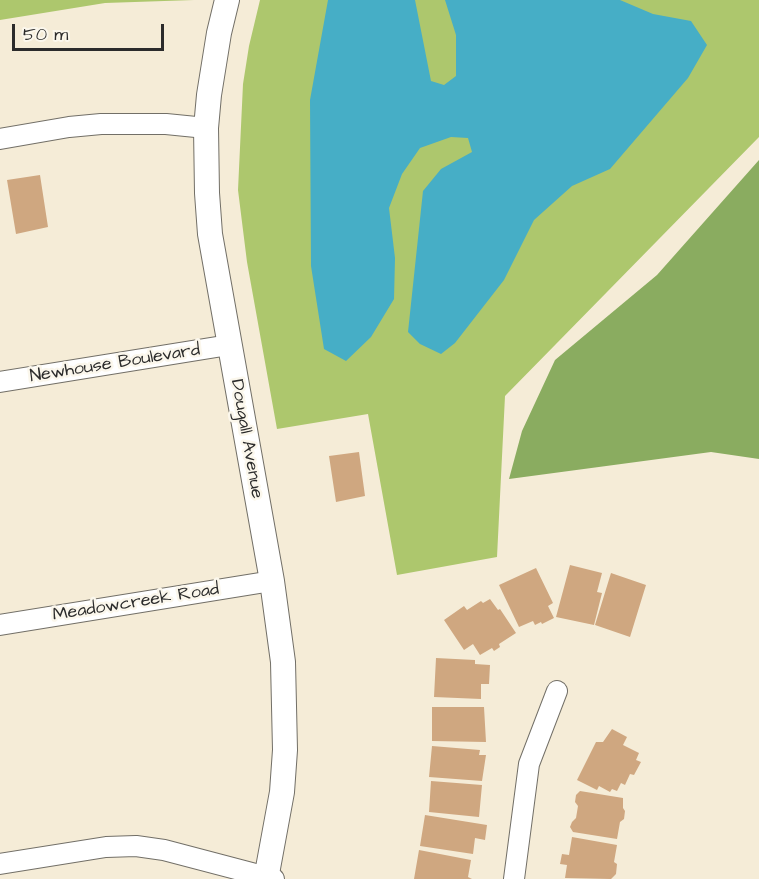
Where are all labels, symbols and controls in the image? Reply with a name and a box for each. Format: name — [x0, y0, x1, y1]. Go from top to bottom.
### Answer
scale bar — [15, 12, 166, 50]
text: 50 m — [23, 22, 68, 47]
street label: Newhouse Boulevard — [28, 340, 202, 388]
street label: Dougall Avenue — [225, 378, 267, 500]
street label: Meadowcreek Road — [51, 579, 221, 627]

